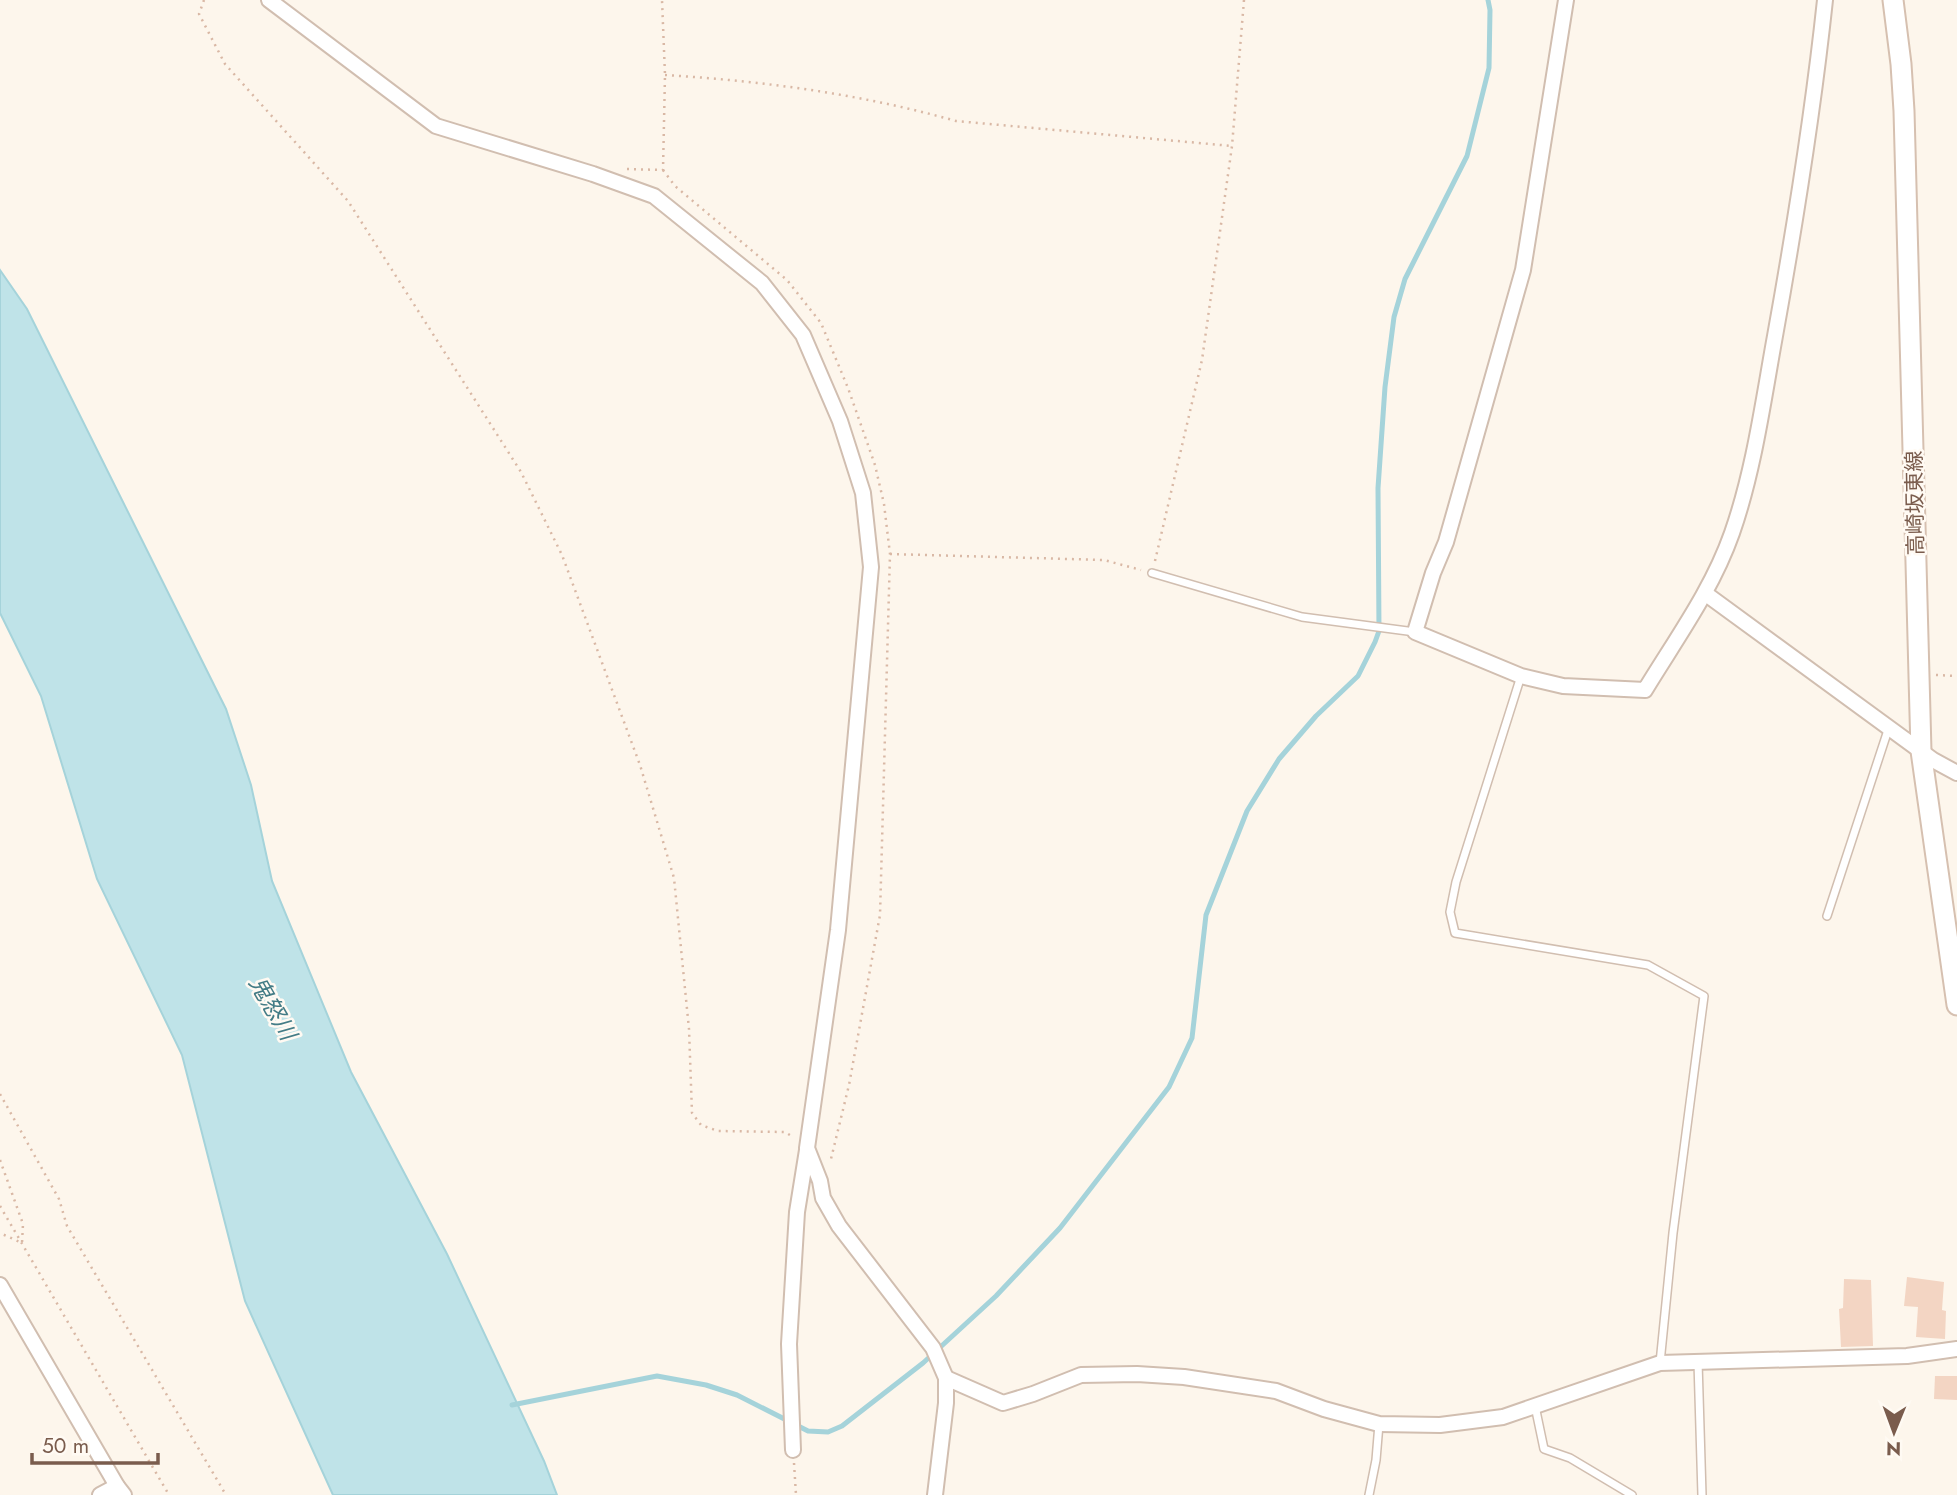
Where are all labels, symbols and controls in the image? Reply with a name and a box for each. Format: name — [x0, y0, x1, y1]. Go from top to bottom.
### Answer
street label: 高崎坂東線 — [1899, 450, 1931, 556]
water label: 鬼怒川 — [241, 970, 306, 1049]
north arrow — [1859, 1397, 1929, 1467]
scale bar — [32, 1422, 158, 1466]
text: 50 m — [42, 1431, 89, 1461]
text: N — [1886, 1435, 1901, 1462]

